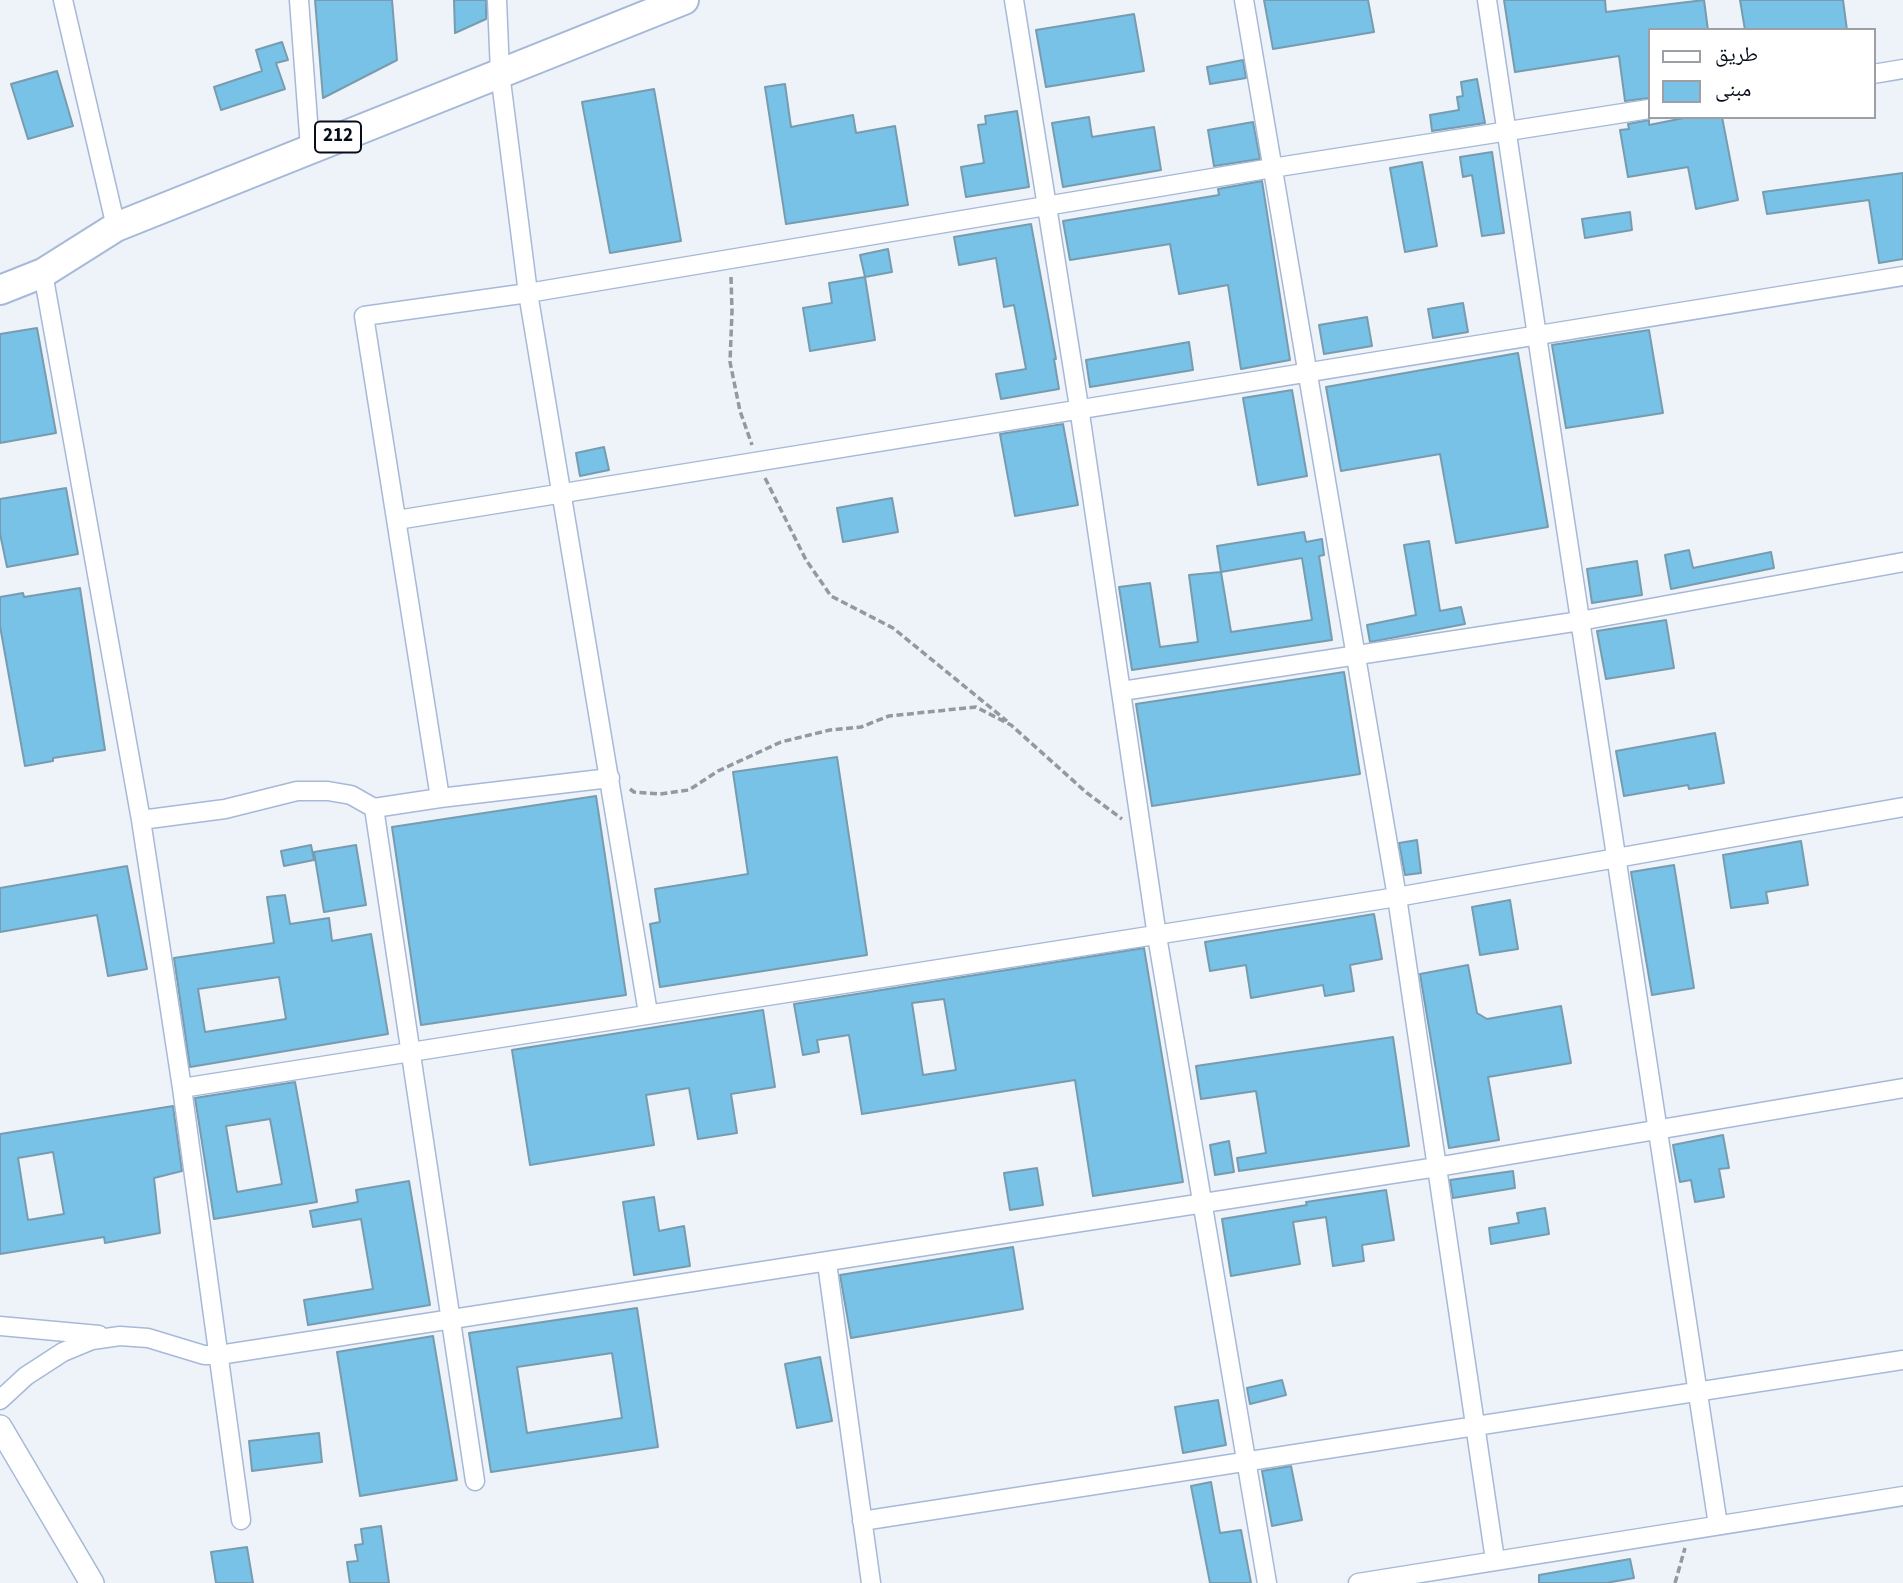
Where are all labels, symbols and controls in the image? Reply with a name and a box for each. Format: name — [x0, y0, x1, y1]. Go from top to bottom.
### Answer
legend — [1647, 28, 1875, 119]
text: طريق — [1715, 39, 1758, 69]
text: مبنى — [1715, 74, 1751, 104]
road number: 212 — [315, 122, 361, 153]

